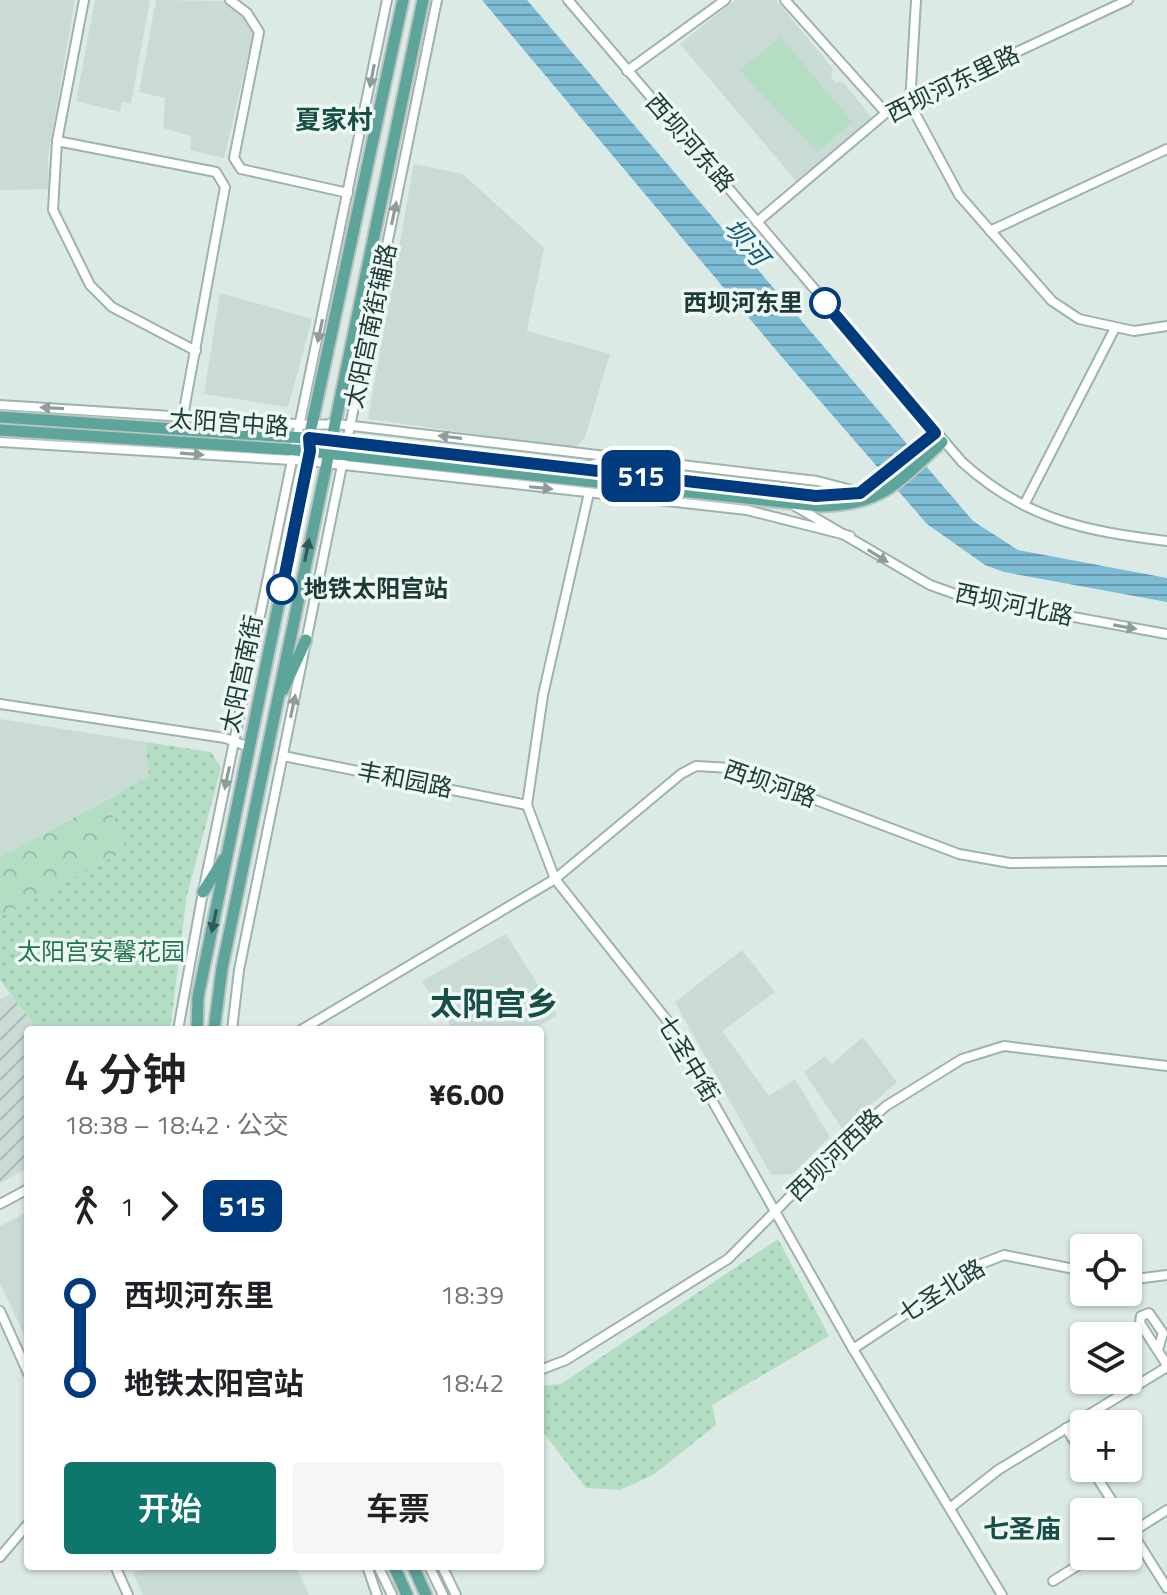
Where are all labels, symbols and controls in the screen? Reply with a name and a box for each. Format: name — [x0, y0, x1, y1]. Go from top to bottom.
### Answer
street label: 西坝河东里路 — [880, 35, 1025, 131]
one-way arrow — [365, 64, 378, 89]
street label: 西坝河东路 — [638, 85, 744, 199]
district label: 夏家村 — [295, 100, 373, 139]
one-way arrow — [388, 201, 400, 226]
water label: 坝河 — [715, 209, 781, 278]
street label: 太阳宫南街辅路 — [335, 240, 405, 412]
place label: 西坝河东里 — [683, 284, 803, 320]
marker: 西坝河东里 — [810, 288, 840, 318]
one-way arrow — [313, 319, 325, 344]
street label: 太阳宫中路 — [168, 400, 290, 444]
one-way arrow — [39, 401, 64, 414]
one-way arrow — [437, 431, 462, 444]
one-way arrow — [180, 448, 205, 461]
line badge: 515 — [595, 450, 687, 502]
text: 515 — [617, 454, 665, 497]
one-way arrow — [529, 481, 554, 494]
one-way arrow — [301, 537, 314, 562]
one-way arrow — [867, 549, 889, 563]
place label: 地铁太阳宫站 — [304, 570, 448, 606]
marker: 地铁太阳宫站 — [267, 574, 297, 604]
street label: 西坝河北路 — [952, 574, 1077, 634]
street label: 太阳宫南街 — [211, 611, 271, 736]
one-way arrow — [1113, 621, 1138, 634]
one-way arrow — [287, 693, 300, 718]
street label: 西坝河路 — [719, 750, 822, 816]
street label: 丰和园路 — [355, 752, 456, 806]
one-way arrow — [220, 765, 232, 790]
one-way arrow — [207, 909, 220, 934]
park label: 太阳宫安馨花园 — [17, 933, 185, 969]
district label: 太阳宫乡 — [430, 979, 558, 1027]
street label: 七圣中街 — [649, 1008, 729, 1109]
text: 4 分钟 — [64, 1040, 186, 1107]
text: ¥6.00 — [429, 1071, 504, 1117]
street label: 西坝河西路 — [779, 1100, 890, 1209]
text: 18:38 – 18:42 · 公交 — [64, 1105, 289, 1144]
icon: walk — [64, 1184, 108, 1228]
icon: forward — [147, 1184, 191, 1228]
text: 515 — [219, 1184, 266, 1227]
text: 1 — [120, 1187, 135, 1226]
map controls — [1070, 1234, 1142, 1570]
button: locate — [1070, 1234, 1142, 1306]
street label: 七圣北路 — [891, 1249, 992, 1331]
text: 西坝河东里 — [124, 1272, 274, 1318]
text: 18:39 — [440, 1275, 504, 1314]
button: layers — [1070, 1322, 1142, 1394]
text: 地铁太阳宫站 — [124, 1360, 304, 1406]
text: 18:42 — [440, 1363, 504, 1402]
button: + — [1070, 1410, 1142, 1482]
button: 开始 — [64, 1462, 276, 1554]
button: 车票 — [292, 1462, 504, 1554]
button: − — [1070, 1498, 1142, 1570]
district label: 七圣庙 — [983, 1509, 1061, 1548]

